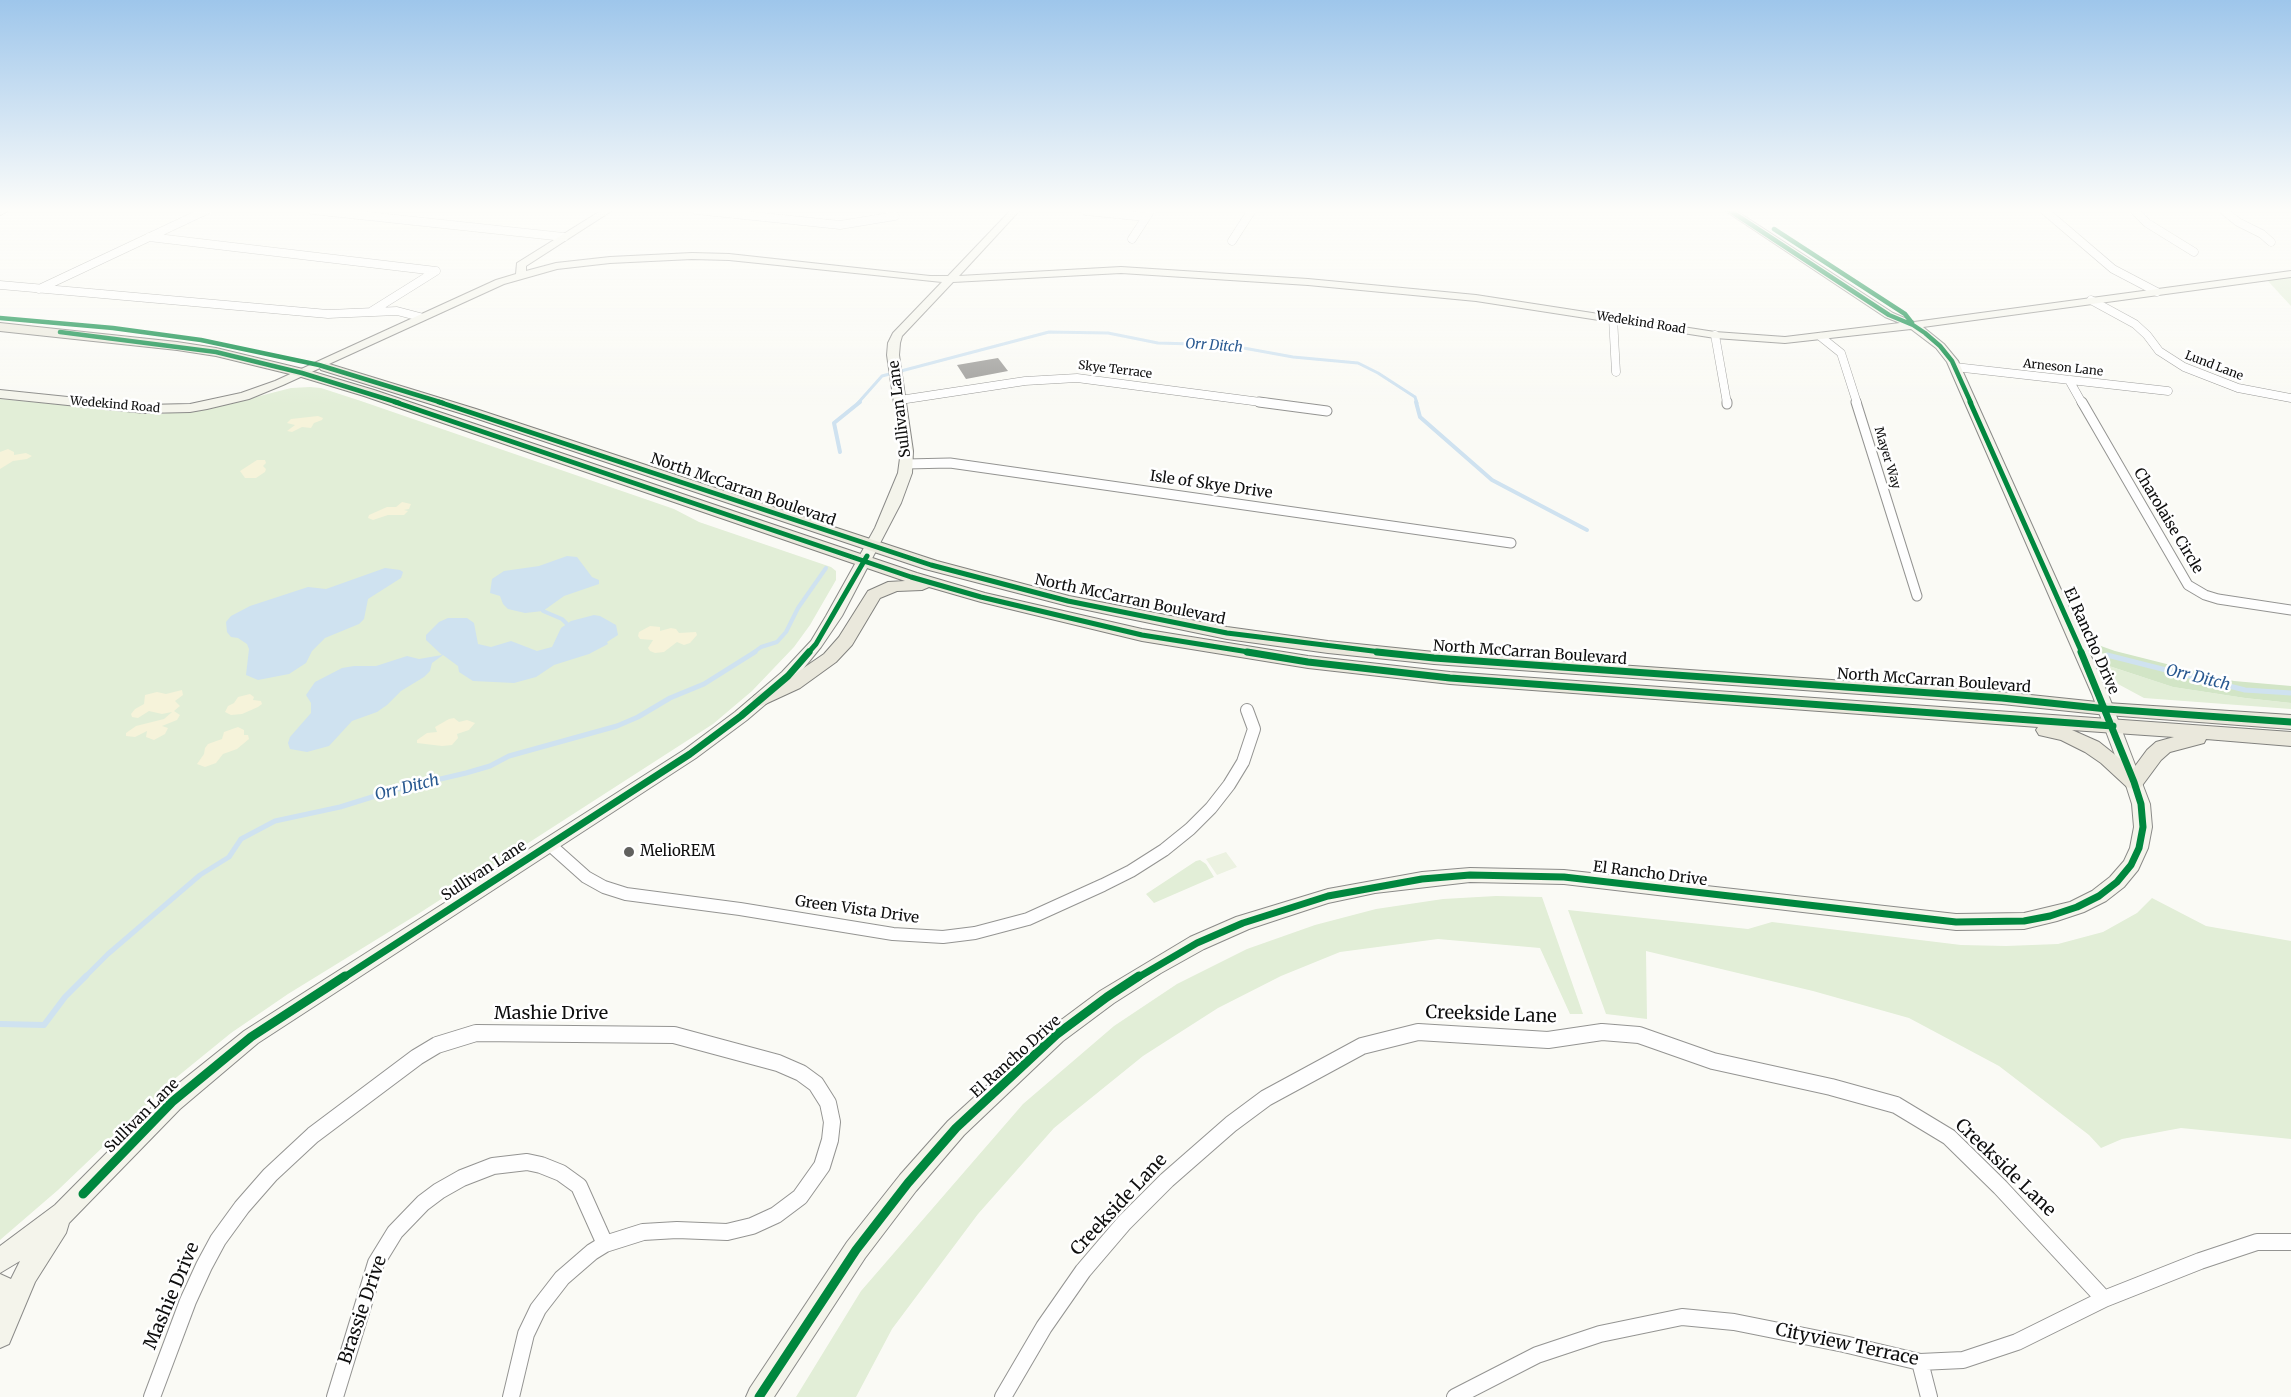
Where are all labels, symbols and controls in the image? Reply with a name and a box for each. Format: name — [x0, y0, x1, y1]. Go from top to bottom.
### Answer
street label: Wedekind Road — [1595, 309, 1687, 337]
water label: Orr Ditch — [1185, 336, 1243, 356]
street label: Lund Lane — [2183, 348, 2245, 384]
street label: Arneson Lane — [2022, 357, 2104, 379]
street label: Skye Terrace — [1077, 358, 1153, 382]
street label: Sullivan Lane — [885, 359, 915, 459]
street label: Wedekind Road — [69, 394, 161, 416]
street label: Mayer Way — [1871, 425, 1903, 491]
street label: North McCarran Boulevard — [648, 450, 838, 530]
street label: Charolaise Circle — [2129, 465, 2207, 577]
street label: Isle of Skye Drive — [1148, 467, 1274, 503]
street label: North McCarran Boulevard — [1033, 571, 1227, 629]
street label: El Rancho Drive — [2059, 585, 2123, 697]
street label: North McCarran Boulevard — [1432, 637, 1628, 669]
water label: Orr Ditch — [2164, 661, 2232, 695]
street label: North McCarran Boulevard — [1836, 665, 2032, 697]
water label: Orr Ditch — [373, 771, 441, 805]
street label: Sullivan Lane — [438, 837, 530, 905]
place label: MelioREM — [640, 843, 715, 861]
marker: MelioREM — [622, 845, 636, 859]
street label: El Rancho Drive — [1592, 858, 1708, 890]
street label: Green Vista Drive — [794, 892, 920, 928]
street label: Creekside Lane — [1425, 1002, 1557, 1028]
street label: Mashie Drive — [494, 1003, 608, 1025]
street label: El Rancho Drive — [967, 1012, 1065, 1102]
street label: Sullivan Lane — [101, 1075, 183, 1157]
street label: Creekside Lane — [1950, 1115, 2060, 1221]
street label: Creekside Lane — [1066, 1150, 1172, 1260]
street label: Mashie Drive — [140, 1239, 204, 1353]
street label: Brassie Drive — [334, 1253, 392, 1367]
street label: Cityview Terrace — [1773, 1319, 1921, 1371]

